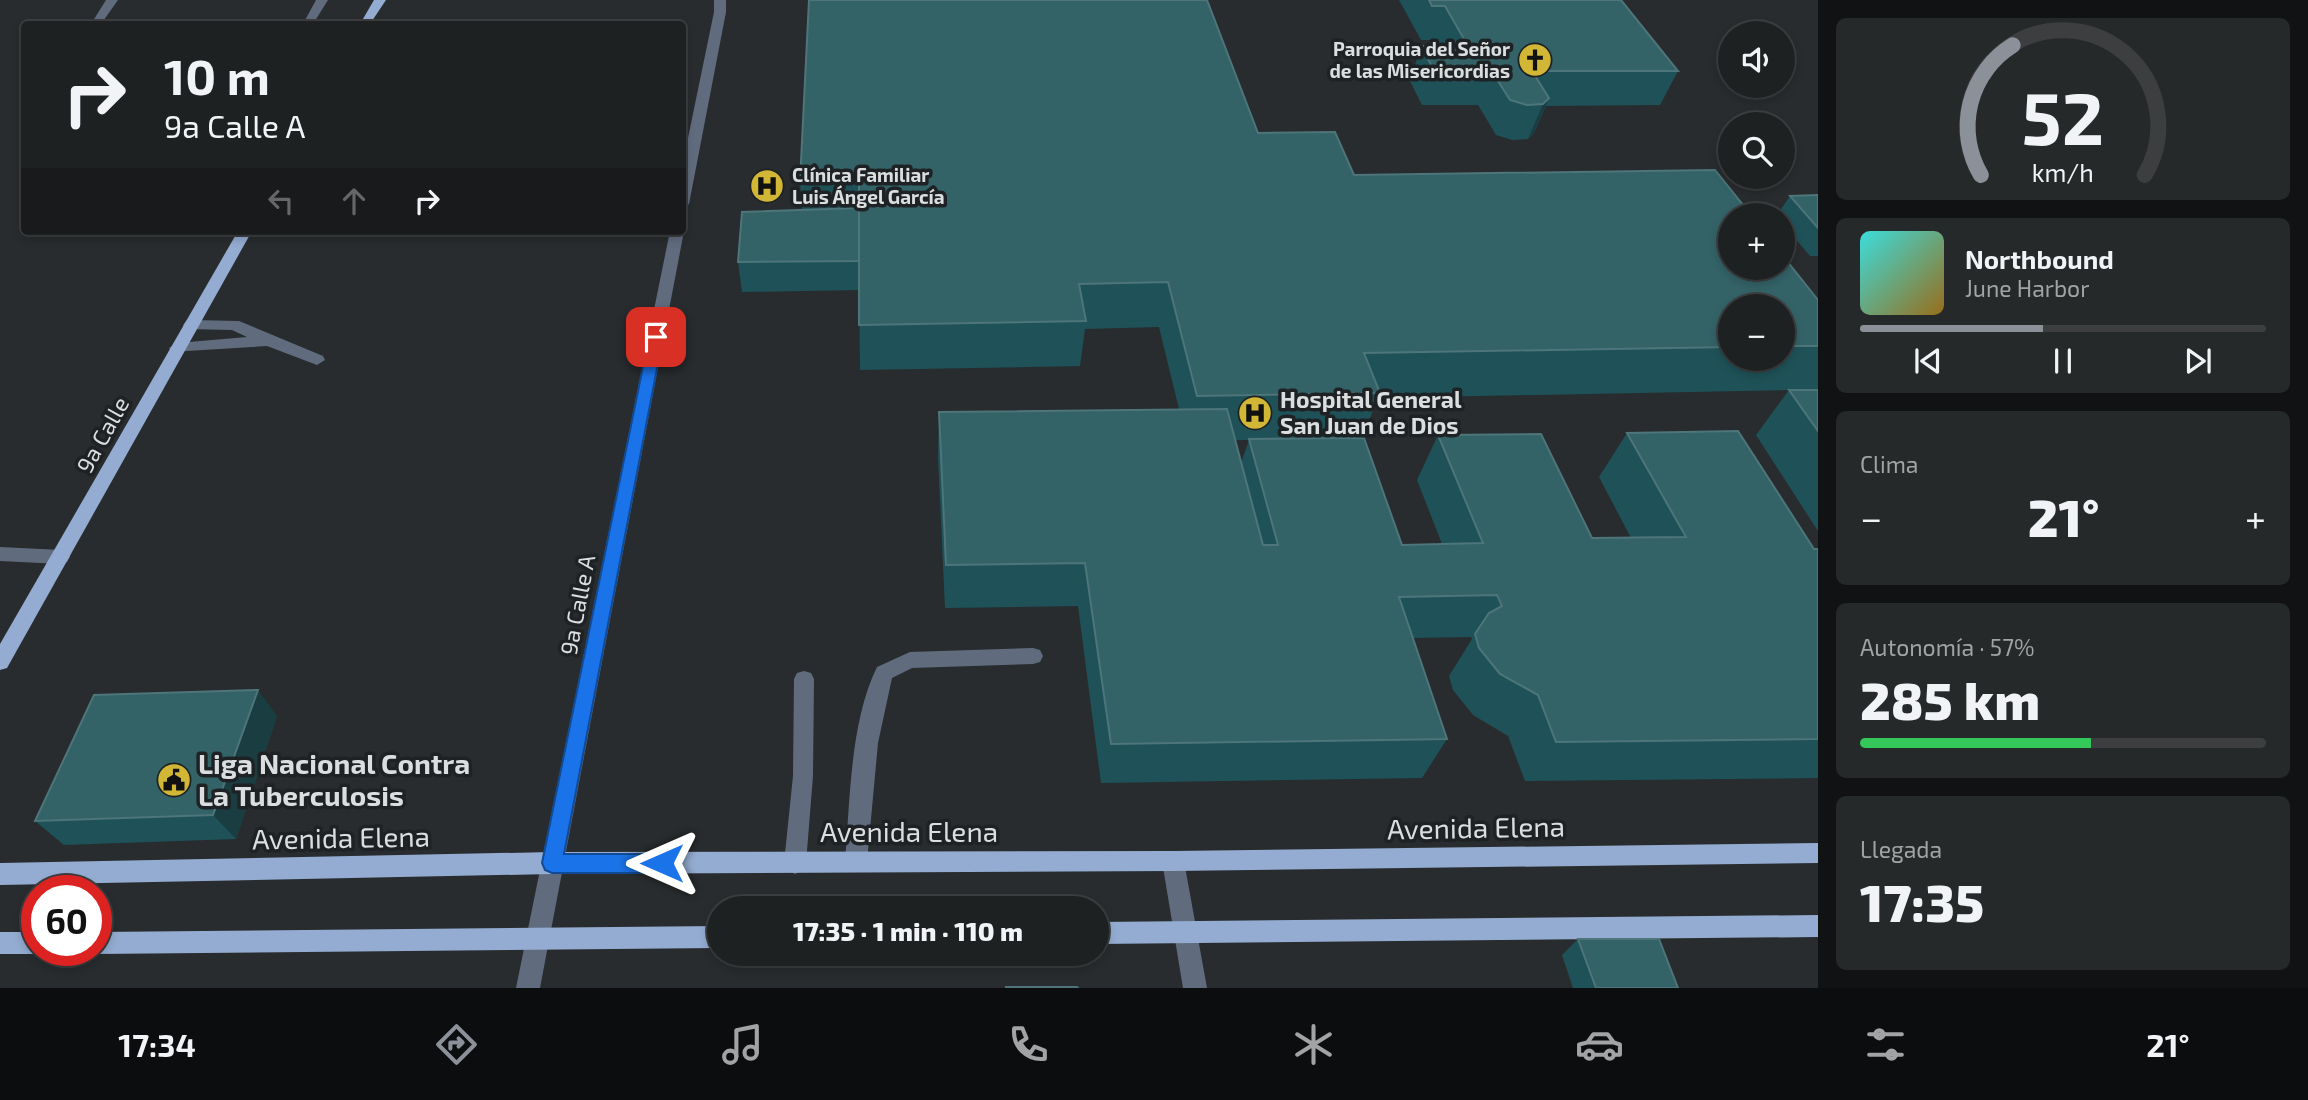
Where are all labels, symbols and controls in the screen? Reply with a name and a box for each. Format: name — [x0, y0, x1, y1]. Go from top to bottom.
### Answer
map controls — [1718, 21, 1795, 371]
button: sound — [1718, 21, 1795, 98]
place label: Parroquia del Señor de las Misericordias — [1330, 37, 1510, 82]
church icon: Parroquia del Señor de las Misericordias — [1516, 41, 1554, 79]
text: 10 m — [164, 46, 270, 105]
icon: right — [49, 49, 140, 140]
text: 52 — [2022, 72, 2104, 160]
text: 9a Calle A — [164, 106, 305, 144]
button: search — [1718, 112, 1795, 189]
text: km/h — [2032, 157, 2094, 187]
place label: Clínica Familiar Luis Ángel García — [792, 163, 945, 208]
hospital icon: Clínica Familiar Luis Ángel García — [748, 167, 786, 205]
icon: left — [262, 182, 300, 220]
icon: ahead — [335, 182, 373, 220]
icon: right — [408, 182, 446, 220]
button: + — [1718, 203, 1795, 280]
text: Northbound — [1965, 243, 2114, 274]
text: June Harbor — [1965, 274, 2089, 302]
button: − — [1718, 294, 1795, 371]
pin — [626, 307, 686, 367]
icon: arrive — [637, 318, 675, 356]
icon: previous — [1909, 342, 1947, 380]
icon: pause — [2044, 342, 2082, 380]
icon: next — [2179, 342, 2217, 380]
place label: Hospital General San Juan de Dios — [1280, 385, 1462, 439]
street label: 9a Calle — [70, 392, 134, 477]
hospital icon: Hospital General San Juan de Dios — [1236, 394, 1274, 432]
text: Clima — [1860, 450, 1918, 478]
text: 21° — [2028, 485, 2099, 547]
text: − — [1860, 494, 1882, 540]
text: + — [2245, 494, 2266, 540]
street label: 9a Calle A — [554, 552, 601, 657]
text: Autonomía · 57% — [1860, 633, 2035, 661]
text: 285 km — [1860, 668, 2040, 730]
place label: Liga Nacional Contra La Tuberculosis — [198, 746, 470, 812]
public building icon: Liga Nacional Contra La Tuberculosis — [155, 761, 193, 799]
street label: Avenida Elena — [1387, 808, 1565, 846]
street label: Avenida Elena — [820, 814, 998, 848]
street label: Avenida Elena — [252, 818, 430, 856]
position arrow — [625, 826, 699, 900]
text: Llegada — [1860, 835, 1942, 863]
text: 17:35 — [1860, 870, 1984, 932]
speed limit sign: 60 — [21, 875, 112, 966]
text: 17:35 · 1 min · 110 m — [793, 915, 1023, 946]
icon: directions — [432, 1020, 481, 1069]
icon: music — [718, 1020, 767, 1069]
icon: phone — [1004, 1020, 1053, 1069]
icon: climate — [1289, 1020, 1338, 1069]
icon: car — [1575, 1020, 1624, 1069]
icon: filters — [1861, 1020, 1910, 1069]
text: 17:34 — [118, 1025, 196, 1063]
text: 21° — [2146, 1025, 2190, 1063]

